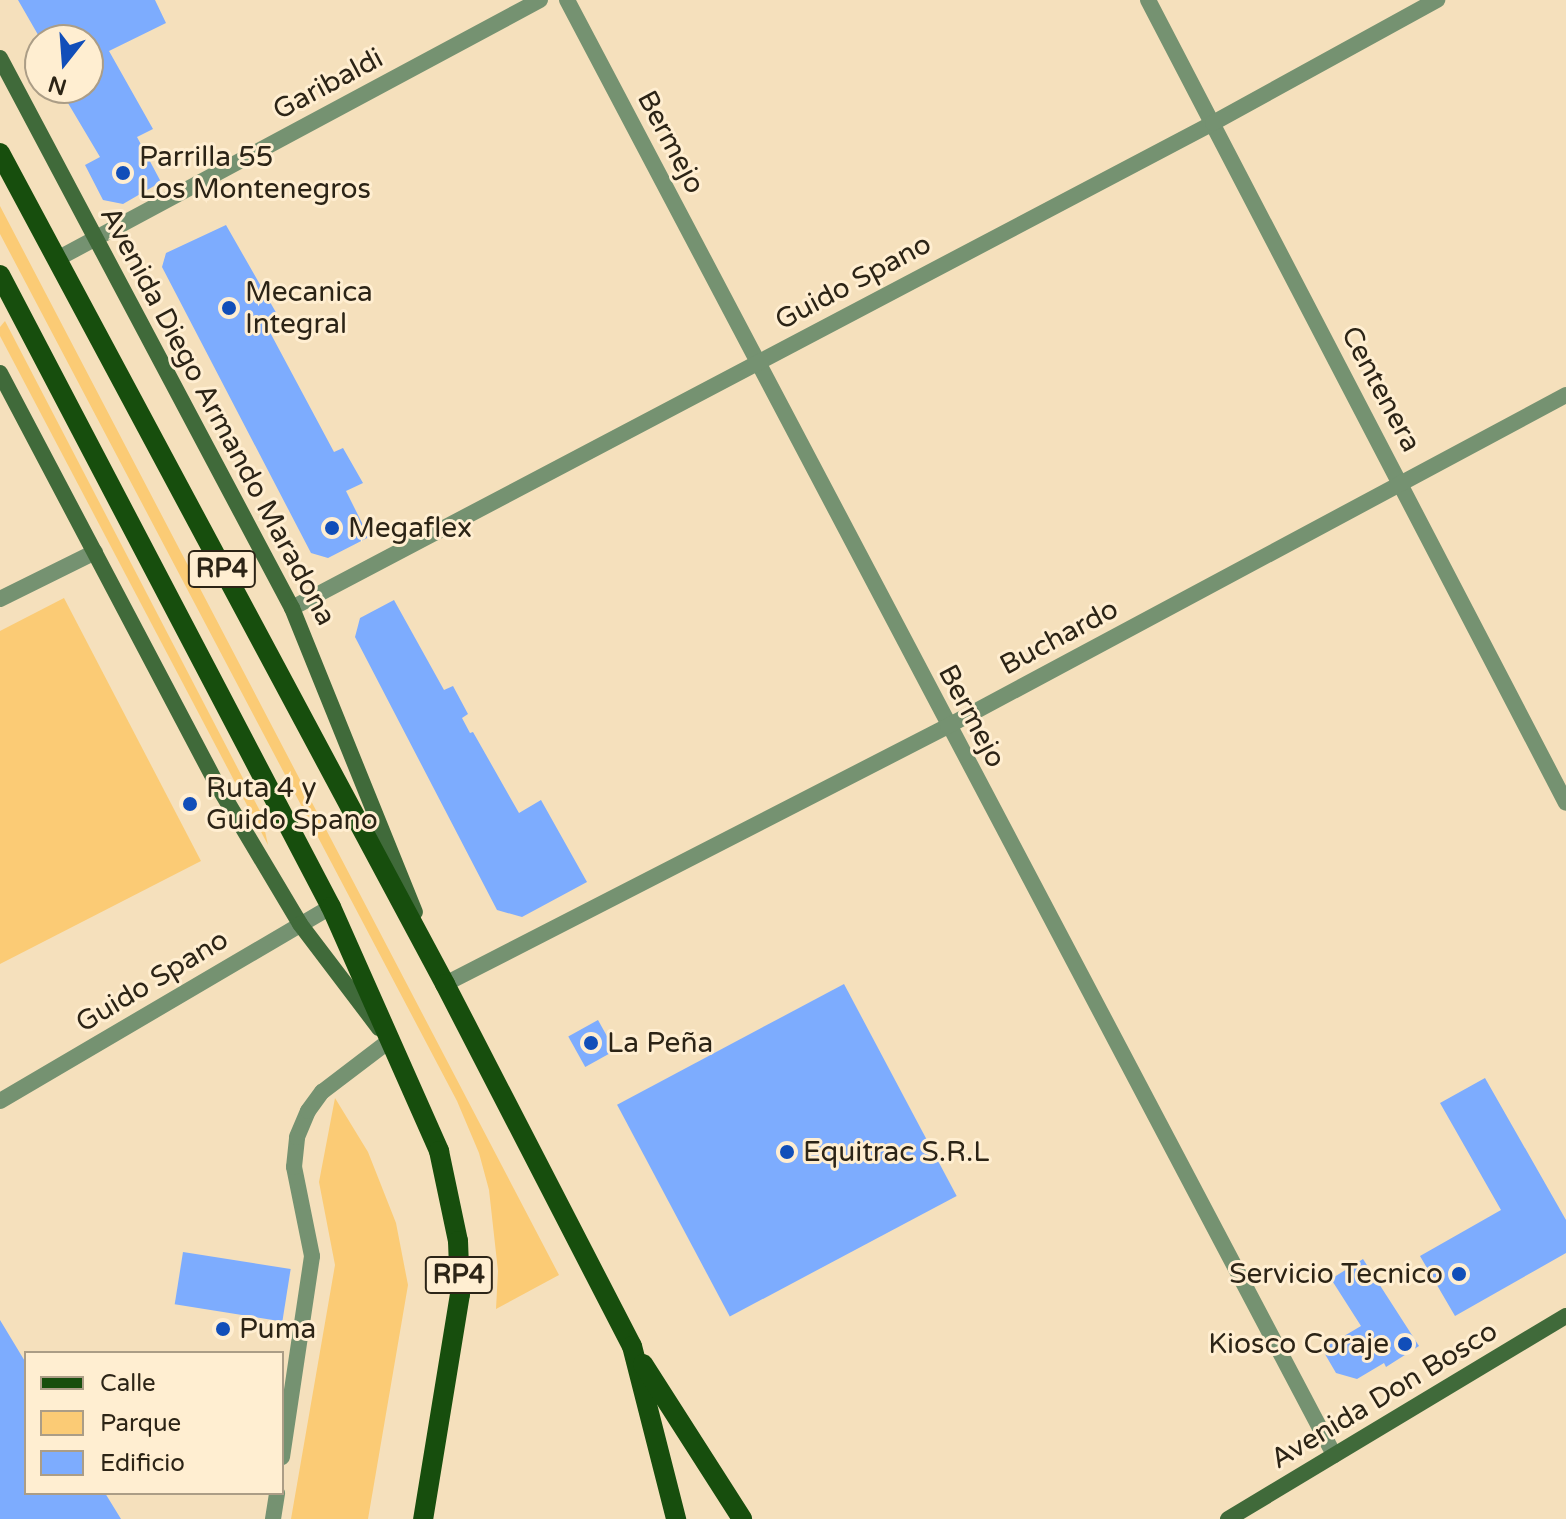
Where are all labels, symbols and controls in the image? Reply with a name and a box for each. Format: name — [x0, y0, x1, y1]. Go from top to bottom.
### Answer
north arrow — [24, 24, 104, 104]
street label: Garibaldi — [267, 41, 389, 127]
text: N — [45, 70, 70, 100]
street label: Bermejo — [630, 85, 712, 199]
place label: Parrilla 55 Los Montenegros — [139, 140, 371, 206]
marker: Parrilla 55 Los Montenegros — [114, 164, 132, 182]
street label: Avenida Diego Armando Maradona — [93, 201, 343, 631]
street label: Guido Spano — [769, 227, 937, 337]
place label: Mecanica Integral — [245, 275, 373, 341]
marker: Mecanica Integral — [220, 299, 238, 317]
street label: Centenera — [1334, 321, 1428, 457]
place label: Megaflex — [348, 511, 472, 545]
marker: Megaflex — [323, 519, 341, 537]
road number: RP4 — [186, 547, 258, 591]
street label: Buchardo — [994, 592, 1124, 682]
street label: Bermejo — [931, 659, 1013, 773]
place label: Ruta 4 y Guido Spano — [206, 771, 378, 837]
marker: Ruta 4 y Guido Spano — [181, 795, 199, 813]
street label: Guido Spano — [70, 922, 234, 1040]
place label: La Peña — [607, 1026, 713, 1060]
marker: La Peña — [582, 1034, 600, 1052]
place label: Equitrac S.R.L — [803, 1135, 989, 1169]
marker: Equitrac S.R.L — [778, 1143, 796, 1161]
road number: RP4 — [423, 1253, 495, 1297]
place label: Servicio Tecnico — [1229, 1257, 1443, 1291]
marker: Servicio Tecnico — [1450, 1265, 1468, 1283]
place label: Puma — [239, 1312, 316, 1346]
street label: Avenida Don Bosco — [1265, 1314, 1503, 1476]
marker: Puma — [214, 1320, 232, 1338]
place label: Kiosco Coraje — [1208, 1327, 1389, 1361]
marker: Kiosco Coraje — [1396, 1335, 1414, 1353]
legend — [24, 1351, 284, 1495]
text: Calle — [100, 1369, 156, 1398]
text: Parque — [100, 1409, 181, 1438]
text: Edificio — [100, 1449, 185, 1478]

